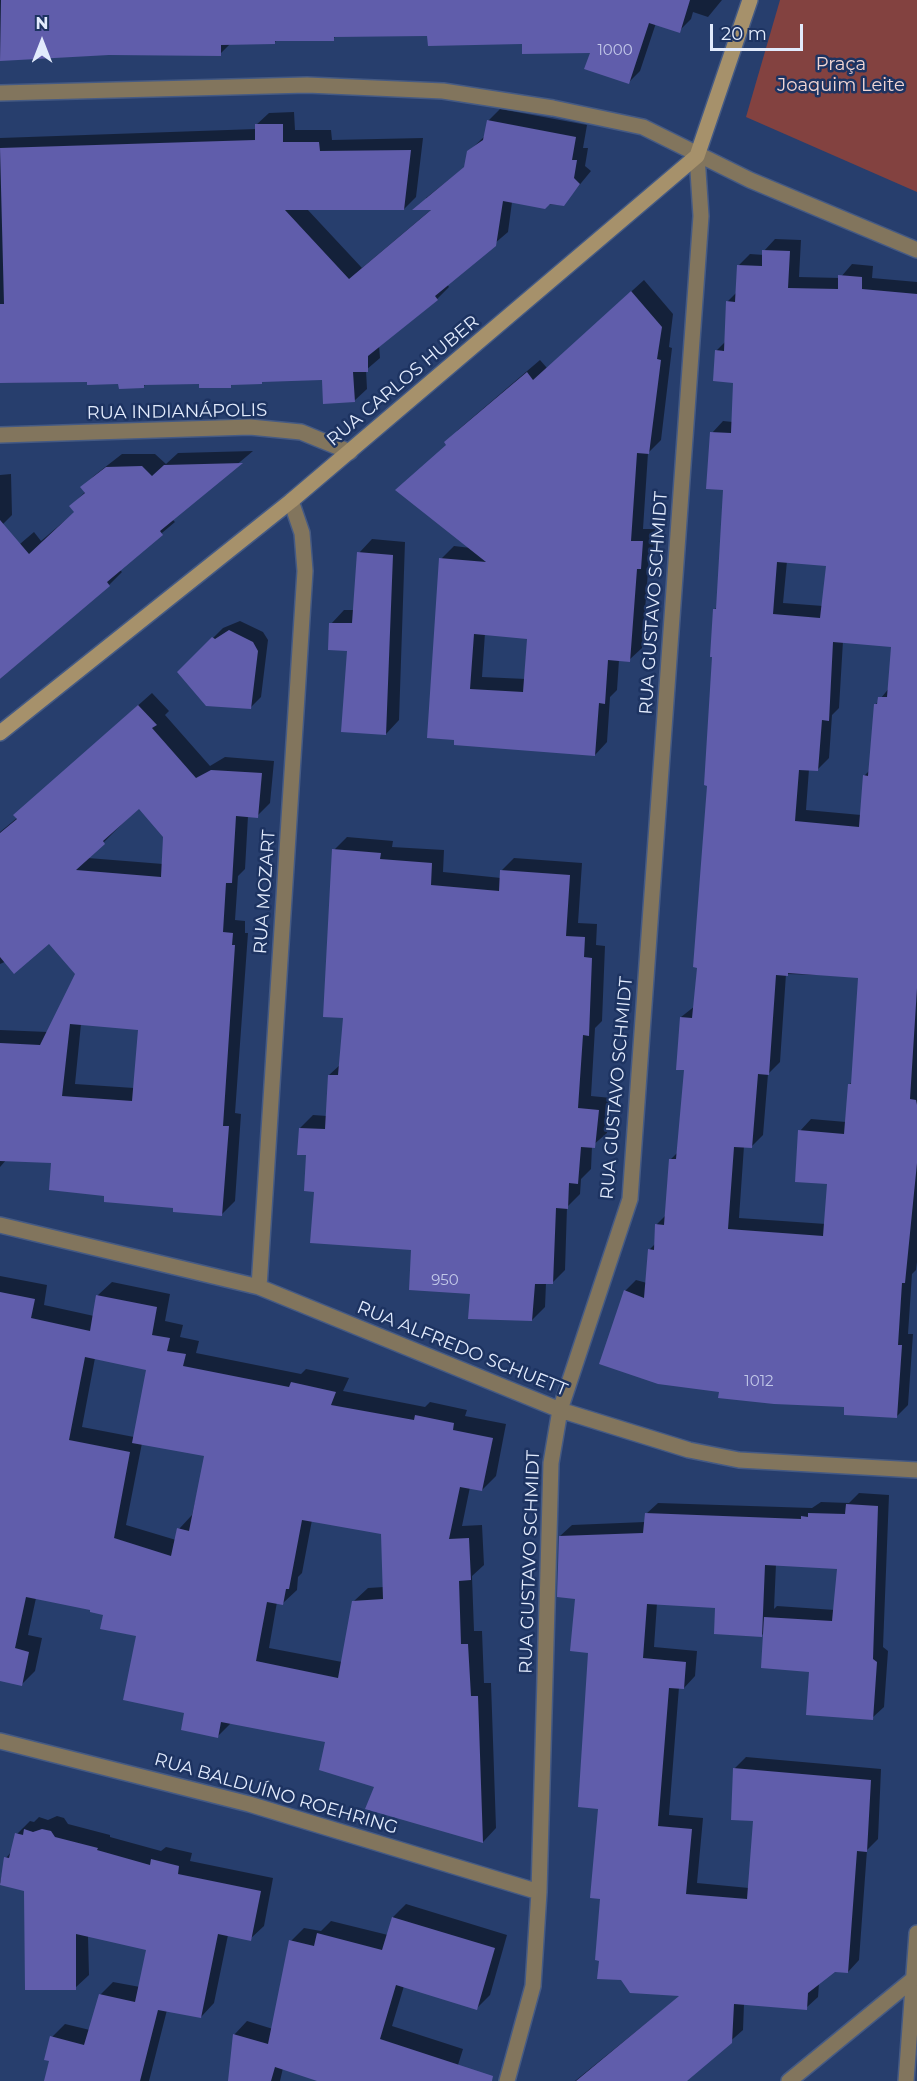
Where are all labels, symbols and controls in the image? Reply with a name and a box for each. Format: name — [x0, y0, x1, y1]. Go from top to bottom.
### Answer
north arrow — [12, 12, 72, 72]
scale bar — [713, 12, 806, 50]
text: N — [36, 14, 48, 33]
text: 20 m — [721, 23, 767, 45]
house number: 1000 — [597, 42, 633, 60]
park label: Praça Joaquim Leite — [777, 54, 905, 97]
street label: RUA CARLOS HUBER — [323, 311, 483, 451]
street label: RUA INDIANÁPOLIS — [87, 400, 267, 424]
street label: RUA GUSTAVO SCHMIDT — [635, 491, 673, 715]
street label: RUA MOZART — [250, 829, 280, 955]
street label: RUA GUSTAVO SCHMIDT — [596, 976, 638, 1200]
house number: 950 — [431, 1272, 459, 1290]
street label: RUA ALFREDO SCHUETT — [354, 1297, 570, 1401]
house number: 1012 — [744, 1373, 774, 1391]
street label: RUA GUSTAVO SCHMIDT — [515, 1450, 545, 1674]
street label: RUA BALDUÍNO ROEHRING — [152, 1749, 400, 1839]

